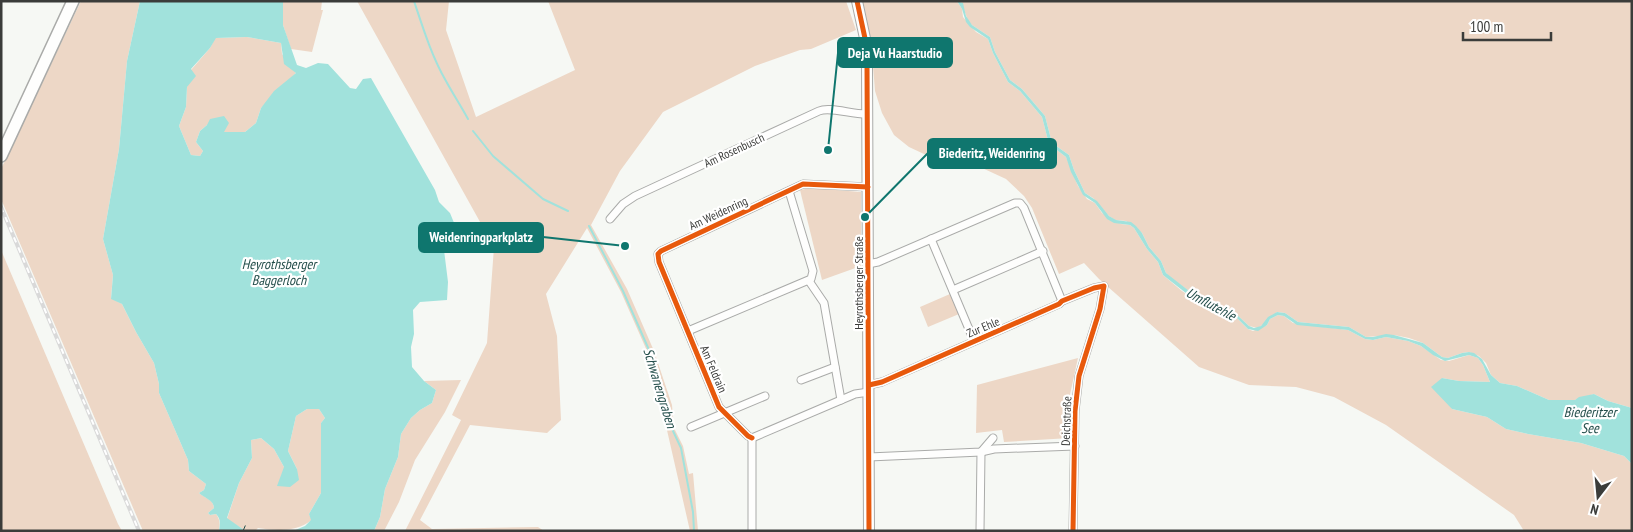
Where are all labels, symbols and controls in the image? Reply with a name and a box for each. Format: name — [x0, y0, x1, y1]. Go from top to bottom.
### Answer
scale bar — [1463, 10, 1550, 42]
text: 100 m — [1470, 17, 1503, 36]
callout: Deja Vu Haarstudio — [838, 38, 952, 67]
text: Deja Vu Haarstudio — [848, 44, 942, 62]
street label: Am Rosenbusch — [701, 130, 767, 170]
callout: Biederitz, Weidenring — [928, 139, 1056, 168]
text: Biederitz, Weidenring — [939, 144, 1045, 162]
street label: Am Weidenring — [686, 193, 750, 233]
callout: Weidenringparkplatz — [419, 223, 543, 252]
text: Weidenringparkplatz — [428, 228, 533, 246]
street label: Heyrothsberger Straße — [851, 236, 866, 330]
water label: Heyrothsberger Baggerloch — [242, 255, 318, 289]
water label: Umflutehle — [1183, 283, 1240, 325]
street label: Zur Ehle — [964, 313, 1002, 341]
street label: Am Feldrain — [697, 343, 731, 395]
water label: Schwanengraben — [639, 346, 681, 431]
street label: Deichstraße — [1058, 396, 1074, 446]
water label: Biederitzer See — [1564, 403, 1618, 437]
north arrow — [1573, 472, 1623, 522]
text: N — [1588, 500, 1601, 519]

